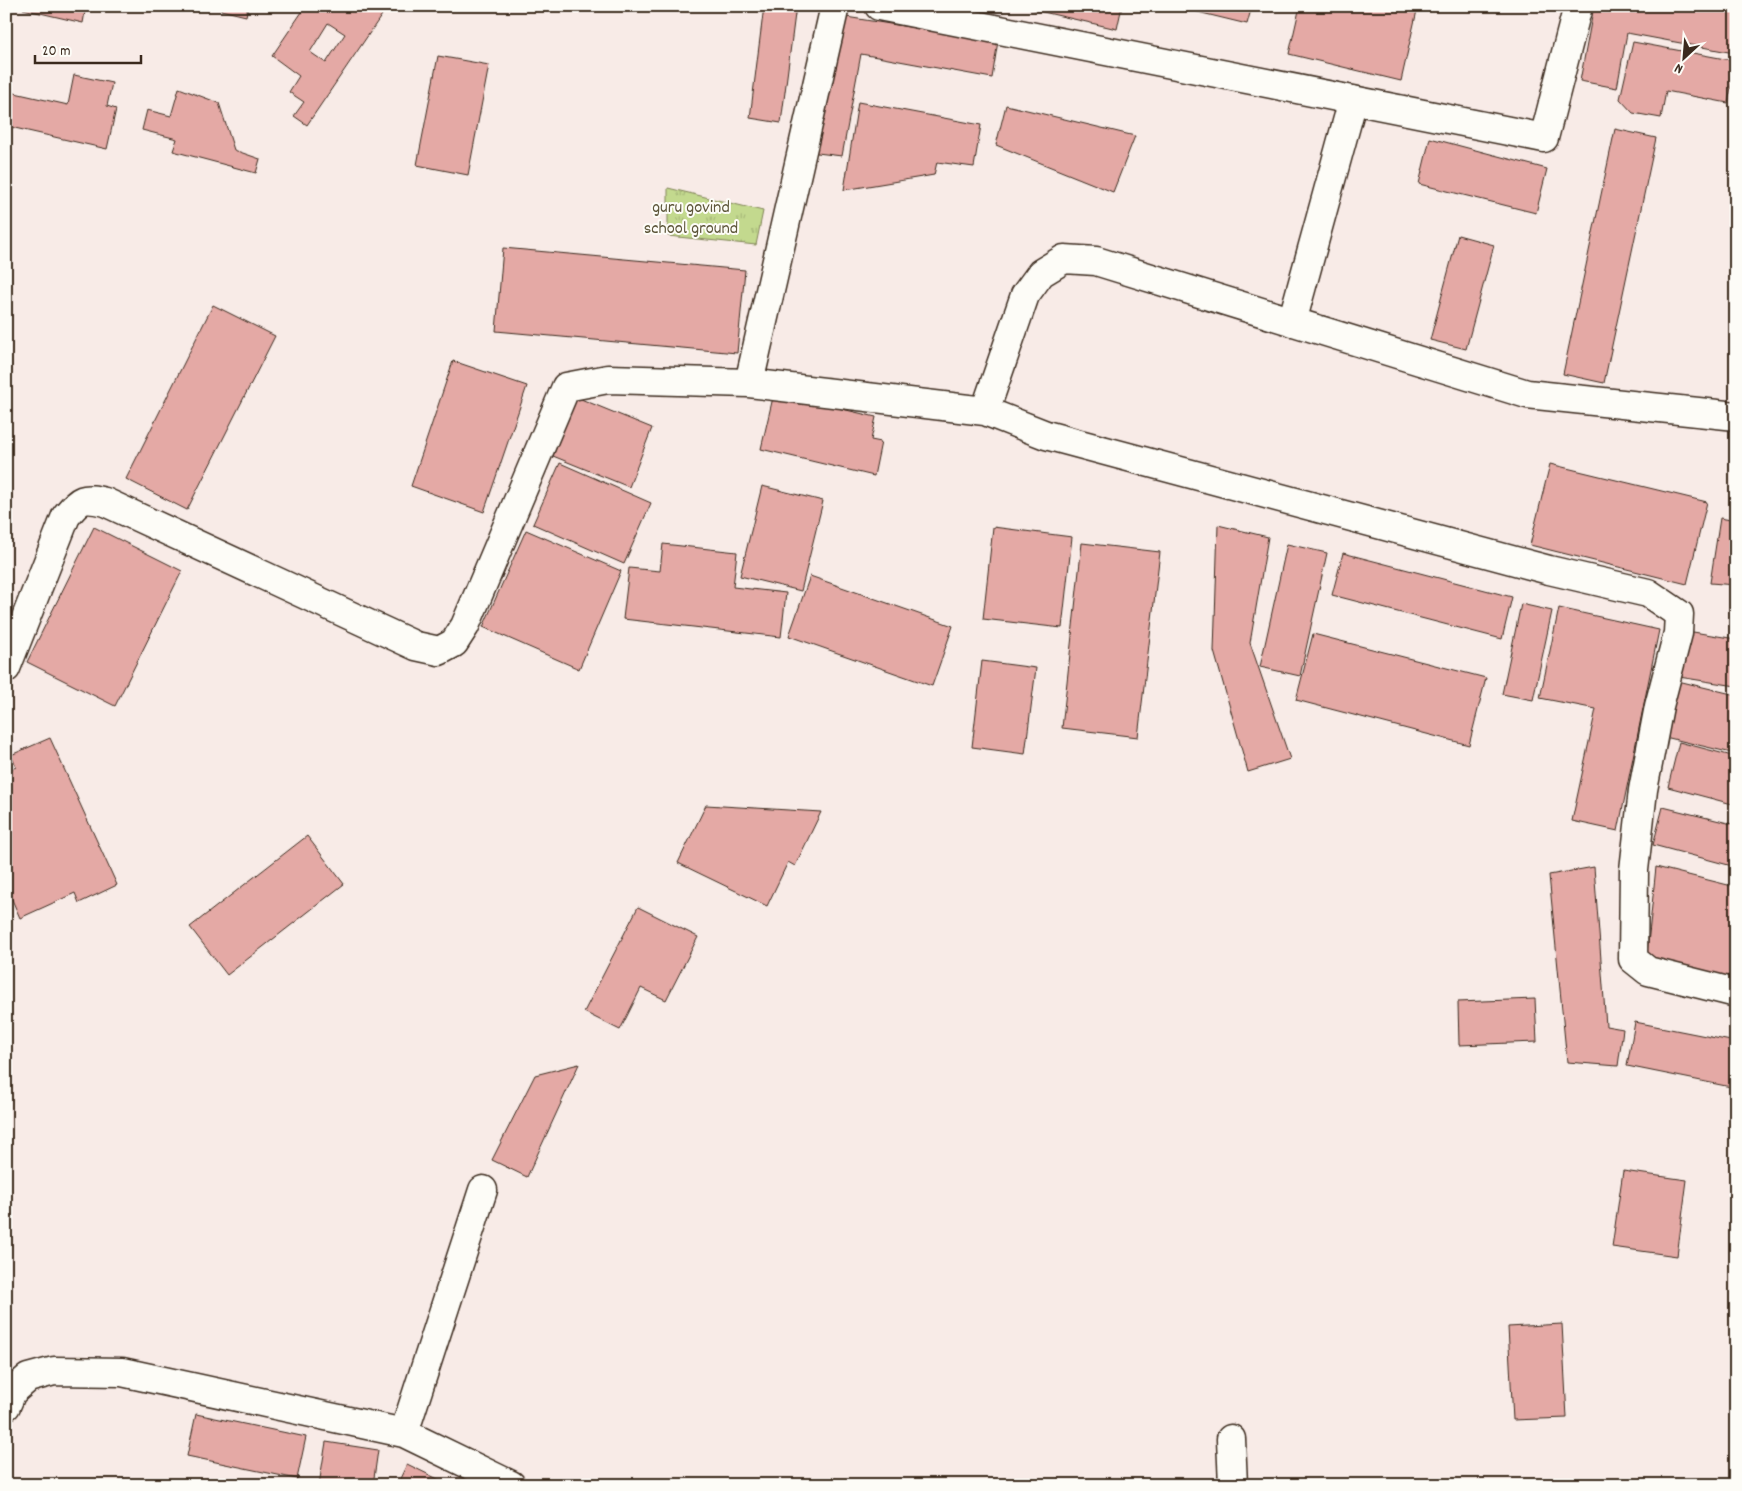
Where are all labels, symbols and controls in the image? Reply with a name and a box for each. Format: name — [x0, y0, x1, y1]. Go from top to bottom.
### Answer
scale bar — [35, 32, 141, 64]
north arrow — [1660, 32, 1710, 82]
text: 20 m — [42, 41, 70, 63]
text: N — [1672, 57, 1687, 78]
park label: guru govind school ground — [644, 196, 738, 242]

